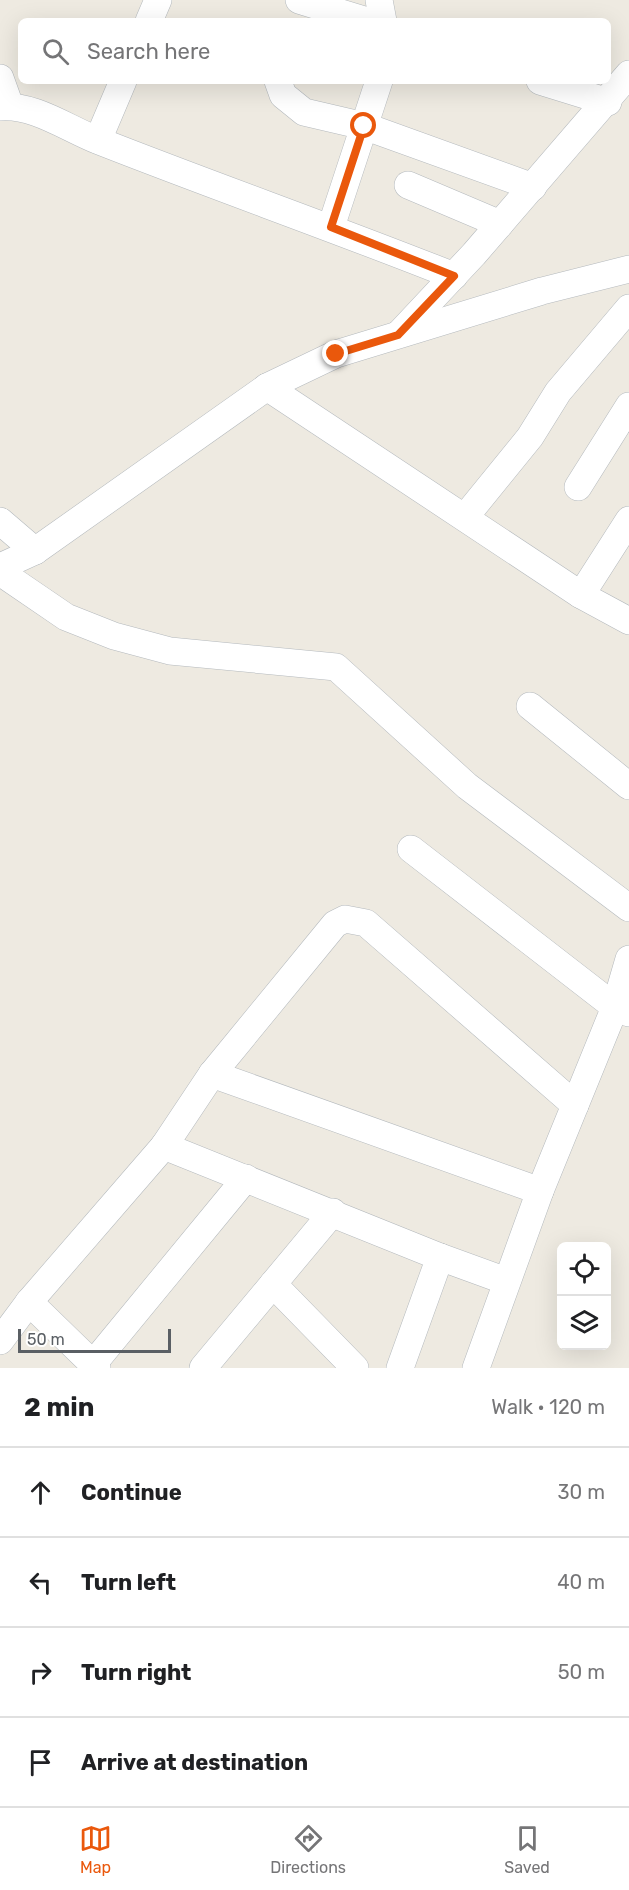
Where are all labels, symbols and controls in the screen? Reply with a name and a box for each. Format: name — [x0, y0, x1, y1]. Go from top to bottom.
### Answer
search box — [18, 18, 611, 84]
icon: search — [39, 35, 72, 68]
text: Search here — [87, 38, 210, 65]
route start — [350, 112, 376, 138]
route end — [322, 340, 348, 366]
map controls — [557, 1242, 611, 1350]
button: locate — [557, 1242, 611, 1296]
button: layers — [557, 1296, 611, 1350]
scale bar — [18, 1326, 171, 1354]
text: 50 m — [27, 1330, 65, 1349]
text: 2 min — [24, 1392, 94, 1423]
text: Walk · 120 m — [491, 1395, 605, 1419]
icon: ahead — [24, 1476, 57, 1509]
text: Continue — [81, 1479, 182, 1506]
text: 30 m — [558, 1480, 605, 1504]
icon: left — [24, 1566, 57, 1599]
text: Turn left — [81, 1569, 176, 1596]
text: 40 m — [557, 1570, 605, 1594]
icon: right — [24, 1656, 57, 1689]
text: Turn right — [81, 1659, 191, 1686]
text: 50 m — [558, 1660, 605, 1684]
icon: arrive — [24, 1746, 57, 1779]
text: Arrive at destination — [81, 1749, 308, 1776]
tab: Map — [79, 1822, 112, 1877]
tab: Directions — [270, 1822, 346, 1877]
tab: Saved — [504, 1822, 550, 1877]

